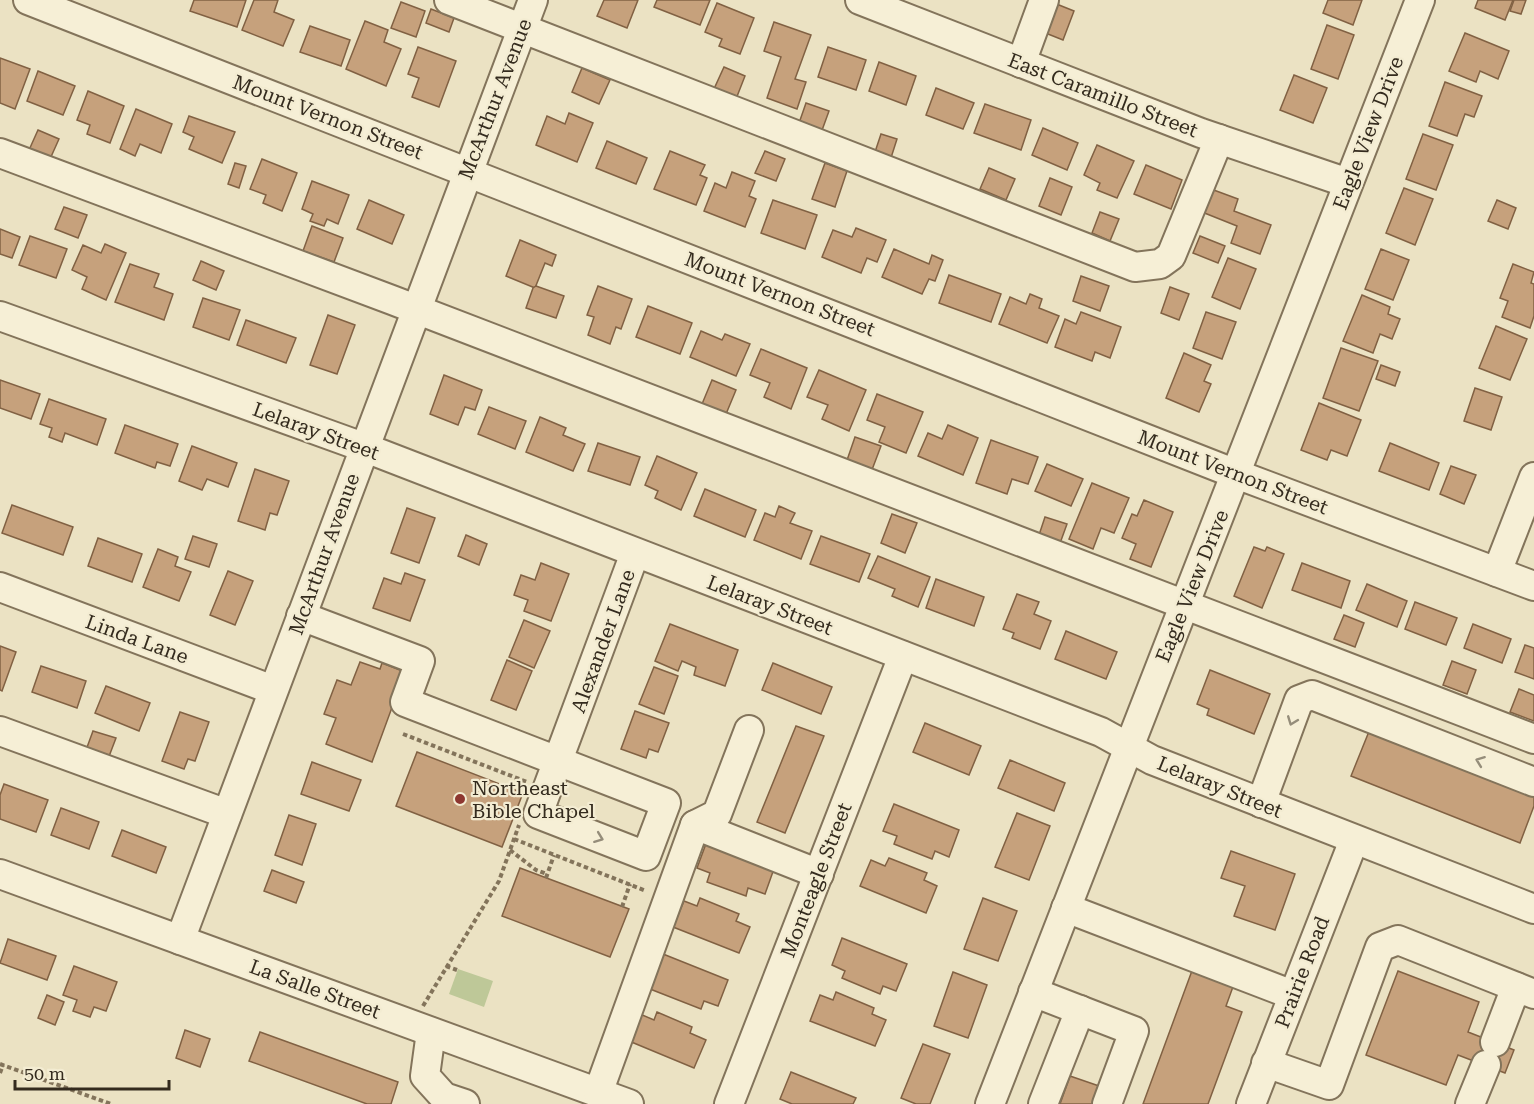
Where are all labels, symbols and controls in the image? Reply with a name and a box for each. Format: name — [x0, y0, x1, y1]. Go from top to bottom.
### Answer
street label: McArthur Avenue — [453, 15, 537, 183]
street label: East Caramillo Street — [1005, 48, 1202, 143]
street label: Eagle View Drive — [1328, 53, 1408, 213]
street label: Mount Vernon Street — [230, 70, 427, 165]
street label: Mount Vernon Street — [682, 247, 879, 342]
street label: Lelaray Street — [249, 397, 383, 465]
street label: Mount Vernon Street — [1135, 425, 1332, 520]
street label: McArthur Avenue — [284, 470, 364, 638]
street label: Eagle View Drive — [1150, 506, 1234, 666]
street label: Alexander Lane — [566, 566, 640, 716]
street label: Lelaray Street — [704, 570, 837, 640]
street label: Linda Lane — [82, 609, 192, 669]
one-way arrow — [1286, 715, 1299, 726]
street label: Lelaray Street — [1154, 751, 1287, 823]
one-way arrow — [1475, 755, 1485, 768]
place label: Northeast Bible Chapel — [472, 776, 595, 823]
marker: Northeast Bible Chapel — [453, 792, 467, 806]
street label: Monteagle Street — [775, 799, 857, 961]
one-way arrow — [593, 831, 604, 843]
street label: Prairie Road — [1270, 912, 1334, 1031]
street label: La Salle Street — [246, 954, 384, 1024]
scale bar — [15, 1053, 170, 1091]
text: 50 m — [24, 1063, 65, 1084]

